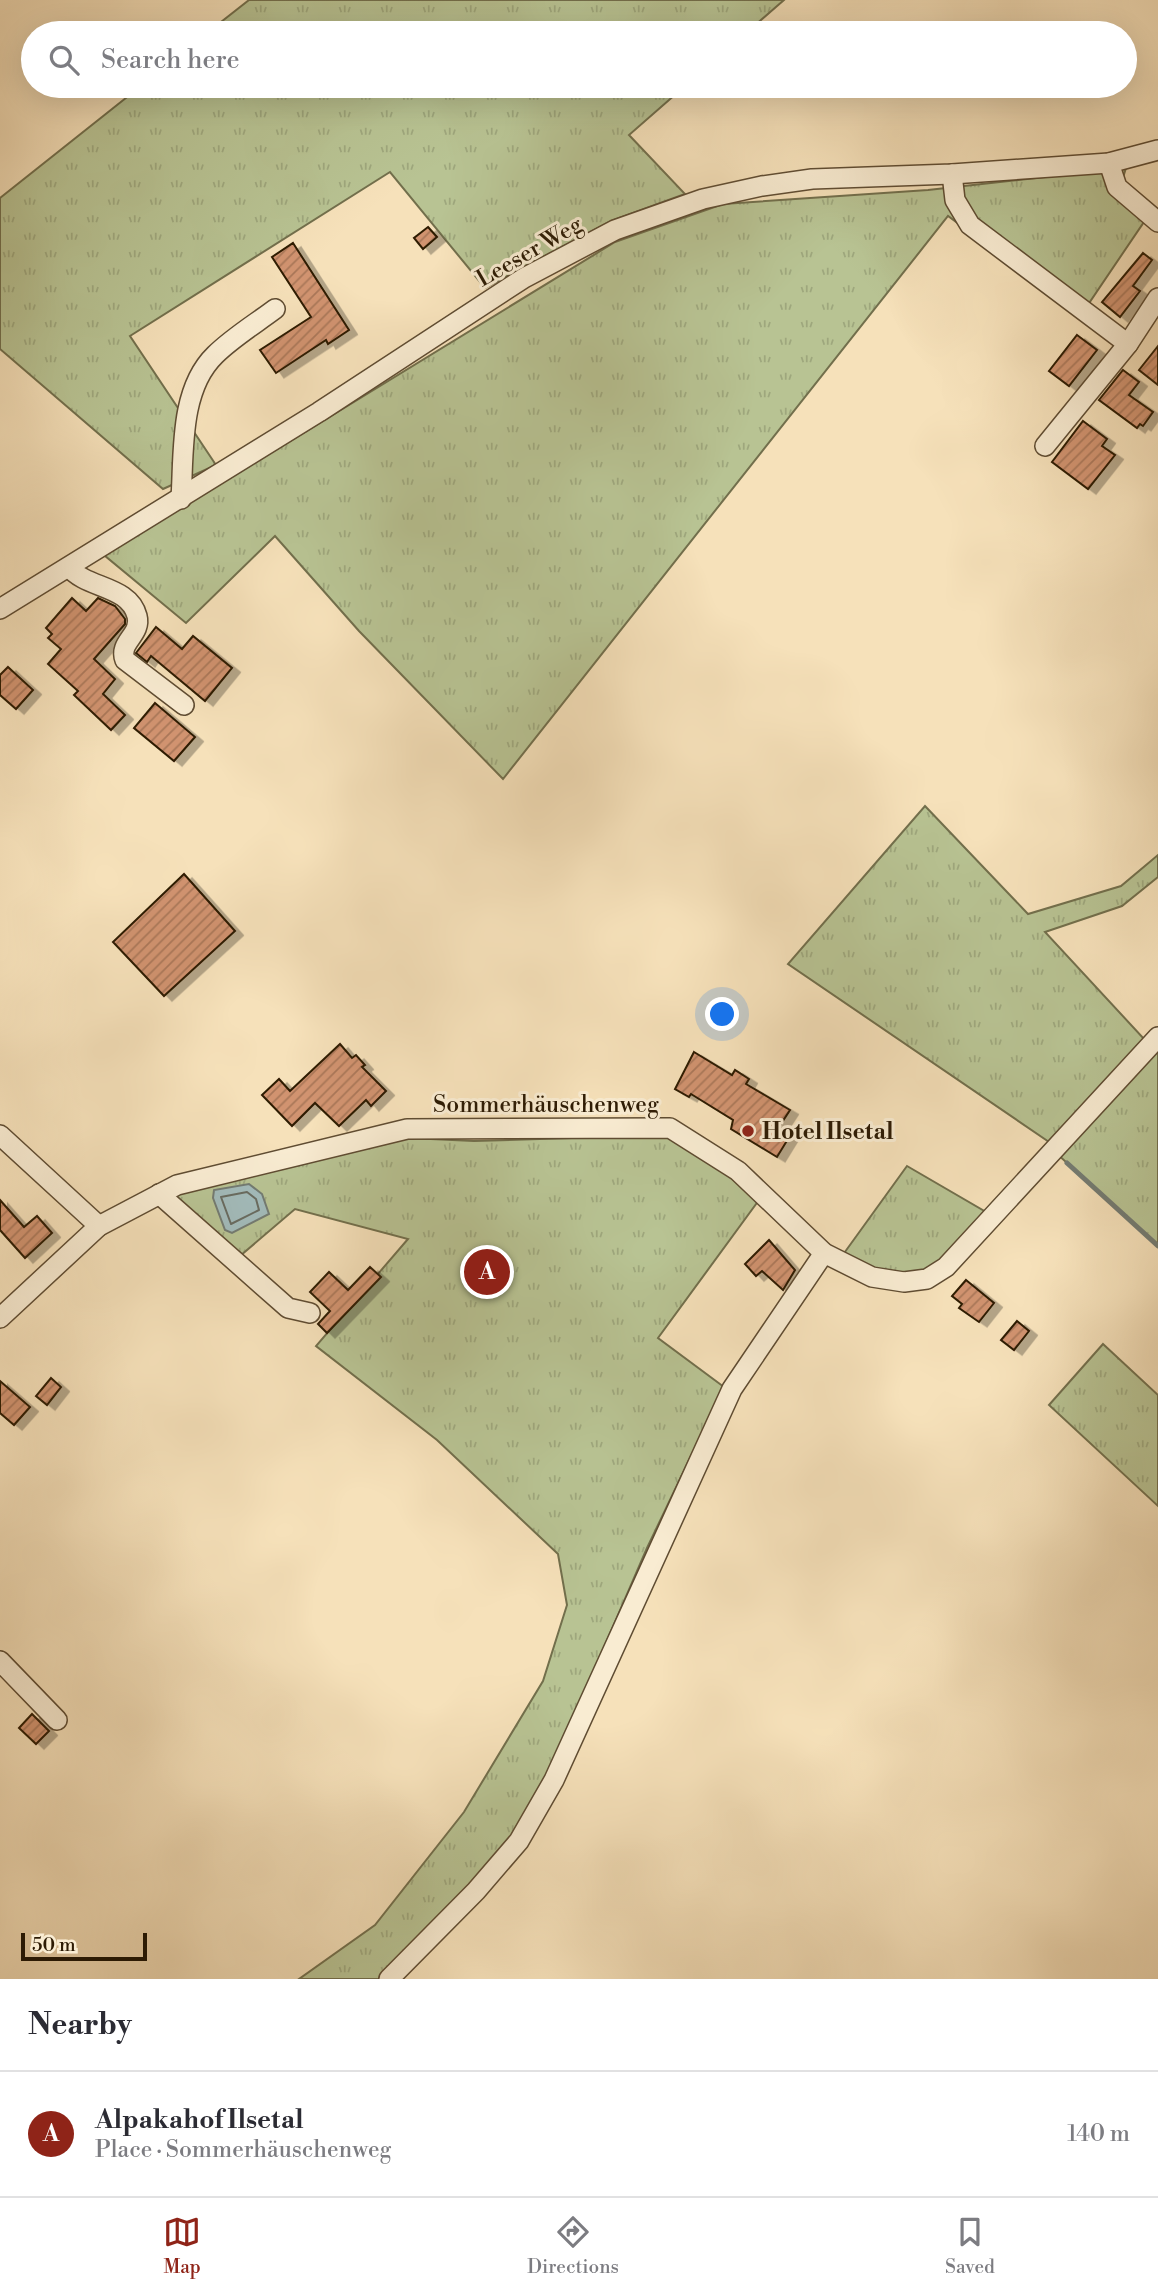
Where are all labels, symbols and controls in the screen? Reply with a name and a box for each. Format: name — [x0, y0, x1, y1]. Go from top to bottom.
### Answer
search box — [21, 21, 1137, 98]
icon: search — [45, 41, 83, 79]
text: Search here — [101, 44, 240, 76]
street label: Leeser Weg — [472, 210, 588, 293]
your location — [705, 997, 739, 1031]
street label: Sommerhäuschenweg — [433, 1091, 659, 1119]
place label: Hotel Ilsetal — [762, 1118, 894, 1146]
marker: Hotel Ilsetal — [740, 1123, 756, 1139]
pin: A — [464, 1246, 510, 1298]
scale bar — [21, 1930, 147, 1962]
text: 50 m — [32, 1933, 76, 1957]
text: Nearby — [28, 2006, 132, 2044]
text: Alpakahof Ilsetal — [95, 2104, 304, 2136]
text: A — [43, 2120, 59, 2148]
text: 140 m — [1067, 2120, 1130, 2148]
text: Place · Sommerhäuschenweg — [95, 2136, 392, 2164]
tab: Map — [163, 2213, 201, 2279]
tab: Directions — [527, 2213, 619, 2279]
tab: Saved — [945, 2213, 995, 2279]

